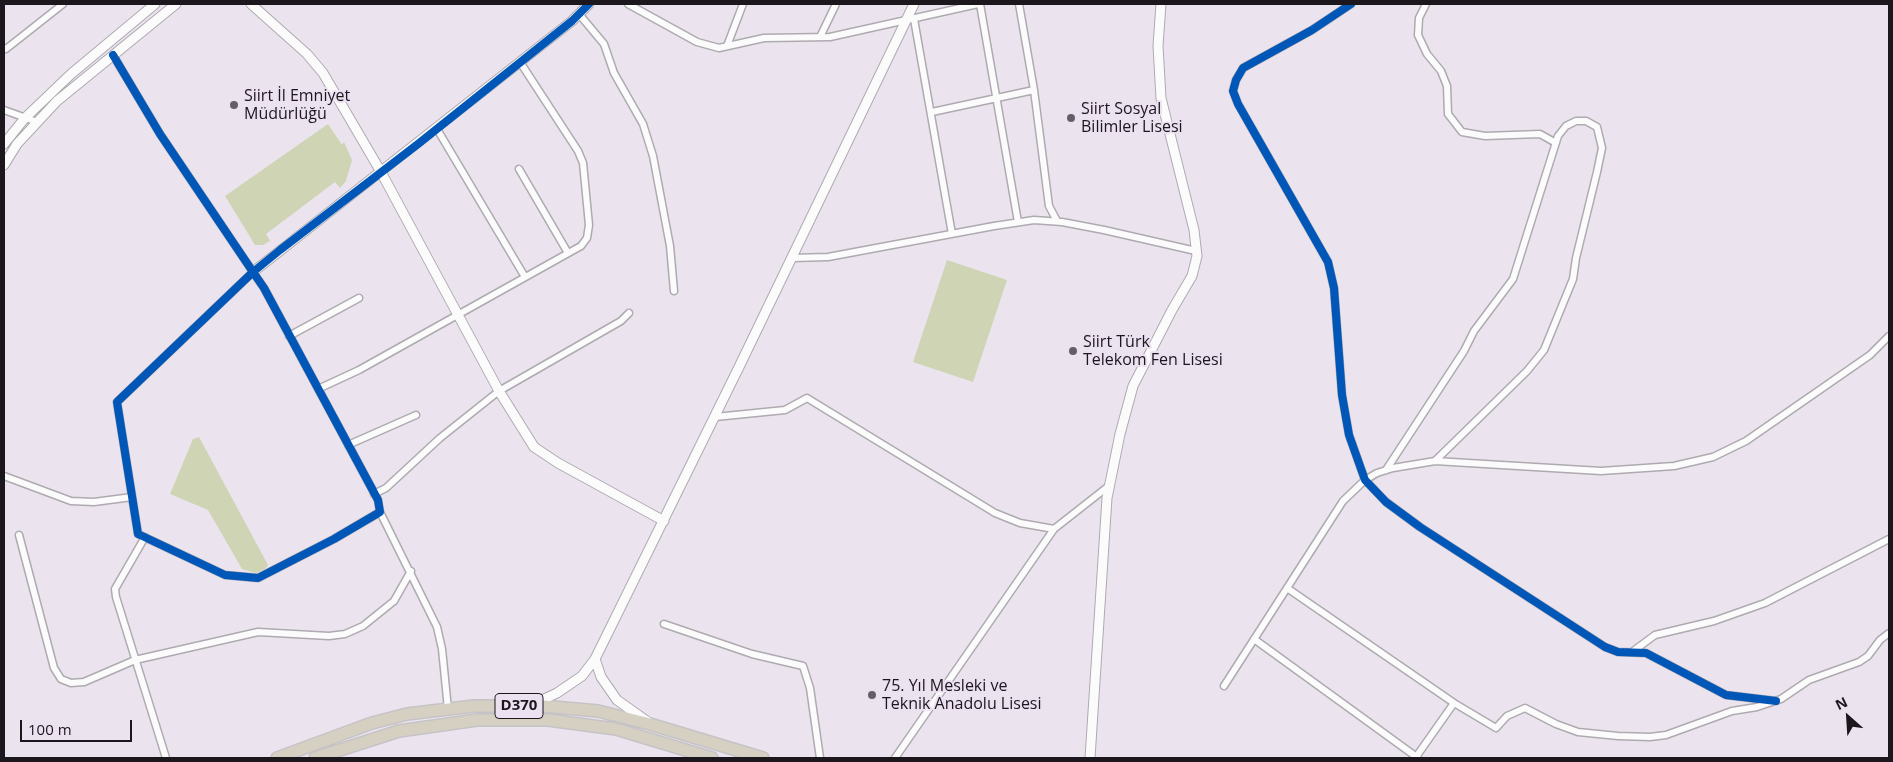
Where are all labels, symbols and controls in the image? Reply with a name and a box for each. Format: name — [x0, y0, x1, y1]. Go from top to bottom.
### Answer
place label: Siirt İl Emniyet Müdürlüğü — [244, 86, 350, 124]
marker: Siirt İl Emniyet Müdürlüğü — [228, 99, 240, 111]
place label: Siirt Sosyal Bilimler Lisesi — [1081, 99, 1183, 137]
marker: Siirt Sosyal Bilimler Lisesi — [1065, 112, 1077, 124]
place label: Siirt Türk Telekom Fen Lisesi — [1083, 332, 1223, 370]
marker: Siirt Türk Telekom Fen Lisesi — [1067, 345, 1079, 357]
place label: 75. Yıl Mesleki ve Teknik Anadolu Lisesi — [882, 676, 1042, 714]
marker: 75. Yıl Mesleki ve Teknik Anadolu Lisesi — [866, 689, 878, 701]
north arrow — [1823, 692, 1873, 742]
text: N — [1832, 692, 1850, 714]
road number: D370 — [495, 694, 543, 718]
scale bar — [22, 710, 135, 742]
text: 100 m — [28, 719, 72, 739]

